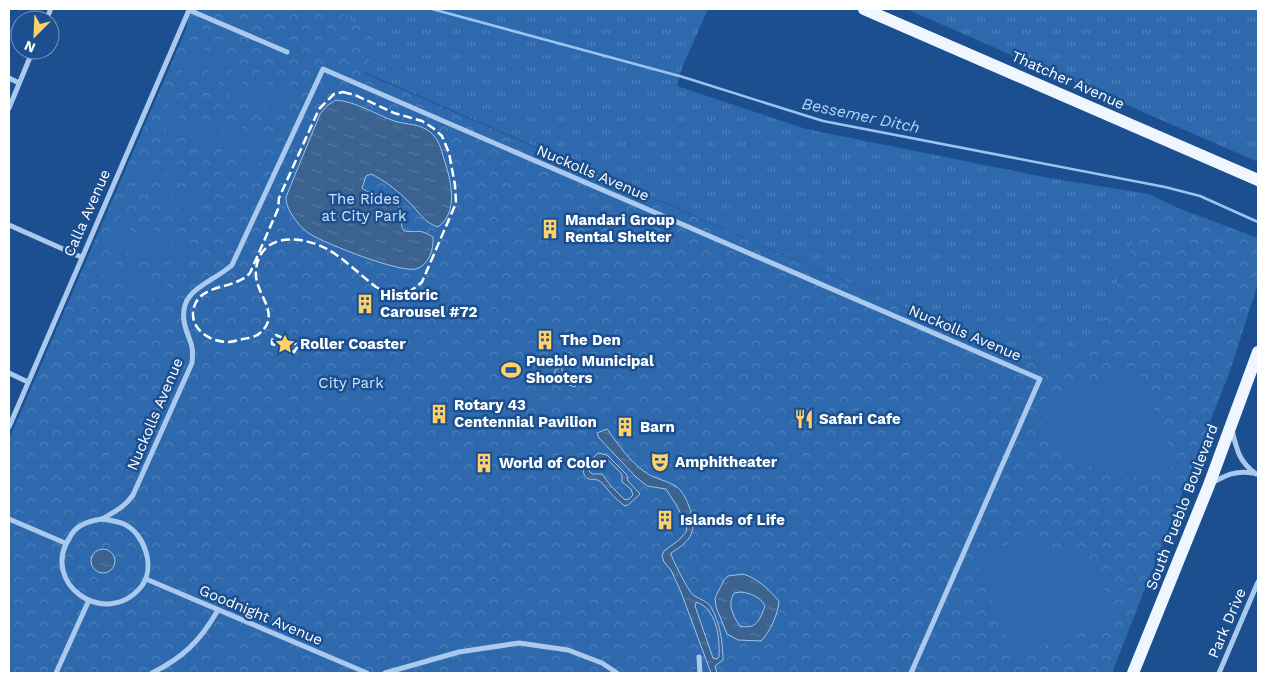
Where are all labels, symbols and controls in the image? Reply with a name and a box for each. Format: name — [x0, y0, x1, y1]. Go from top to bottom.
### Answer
north arrow — [10, 10, 60, 60]
text: N — [22, 37, 38, 56]
street label: Thatcher Avenue — [1009, 47, 1127, 113]
water label: Bessemer Ditch — [800, 94, 922, 137]
street label: Nuckolls Avenue — [534, 141, 652, 205]
street label: Calla Avenue — [60, 167, 114, 259]
park label: The Rides at City Park — [322, 190, 407, 225]
place label: Mandari Group Rental Shelter — [565, 211, 675, 246]
building icon: Mandari Group Rental Shelter — [539, 218, 561, 240]
place label: Historic Carousel #72 — [380, 286, 478, 321]
building icon: Historic Carousel #72 — [354, 293, 376, 315]
street label: Nuckolls Avenue — [906, 301, 1024, 365]
building icon: The Den — [534, 329, 556, 351]
place label: The Den — [560, 331, 621, 349]
place icon: Roller Coaster — [274, 333, 296, 355]
place label: Roller Coaster — [300, 335, 406, 353]
place label: Pueblo Municipal Shooters — [526, 352, 654, 387]
street label: Nuckolls Avenue — [123, 355, 187, 473]
sports icon: Pueblo Municipal Shooters — [500, 359, 522, 381]
park label: City Park — [318, 374, 384, 392]
place label: Rotary 43 Centennial Pavilion — [454, 396, 597, 431]
building icon: Rotary 43 Centennial Pavilion — [428, 403, 450, 425]
restaurant icon: Safari Cafe — [793, 408, 815, 430]
place label: Safari Cafe — [819, 410, 901, 428]
building icon: Barn — [614, 416, 636, 438]
place label: Barn — [640, 418, 675, 436]
street label: South Pueblo Boulevard — [1142, 422, 1222, 592]
theatre icon: Amphitheater — [649, 451, 671, 473]
building icon: World of Color — [473, 452, 495, 474]
place label: Amphitheater — [675, 453, 778, 471]
place label: World of Color — [499, 454, 606, 472]
building icon: Islands of Life — [654, 509, 676, 531]
place label: Islands of Life — [680, 511, 785, 529]
street label: Goodnight Avenue — [196, 581, 326, 649]
street label: Park Drive — [1204, 585, 1250, 661]

